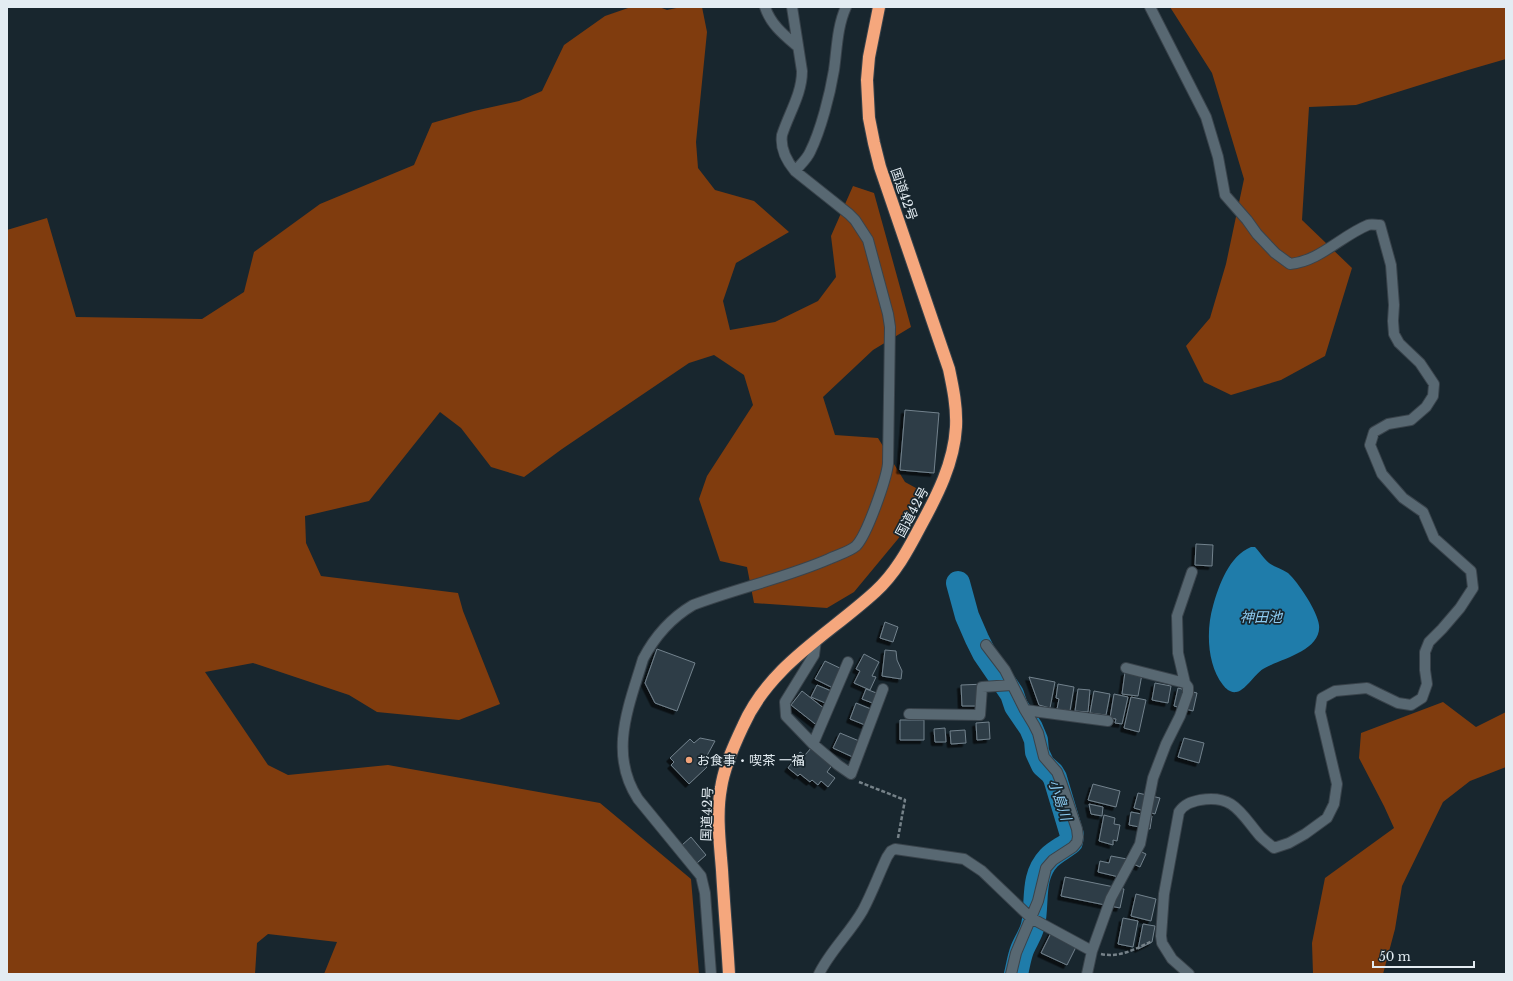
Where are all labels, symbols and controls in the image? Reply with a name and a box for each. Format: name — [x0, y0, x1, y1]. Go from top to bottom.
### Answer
street label: 国道42号 — [887, 165, 921, 223]
street label: 国道42号 — [892, 484, 932, 540]
water label: 神田池 — [1240, 608, 1284, 626]
place label: お食事・喫茶 一福 — [697, 752, 805, 769]
marker: お食事・喫茶 一福 — [684, 755, 694, 765]
water label: 小島川 — [1045, 777, 1076, 825]
street label: 国道42号 — [698, 786, 716, 842]
scale bar — [1373, 943, 1474, 969]
text: 50 m — [1379, 949, 1411, 964]

